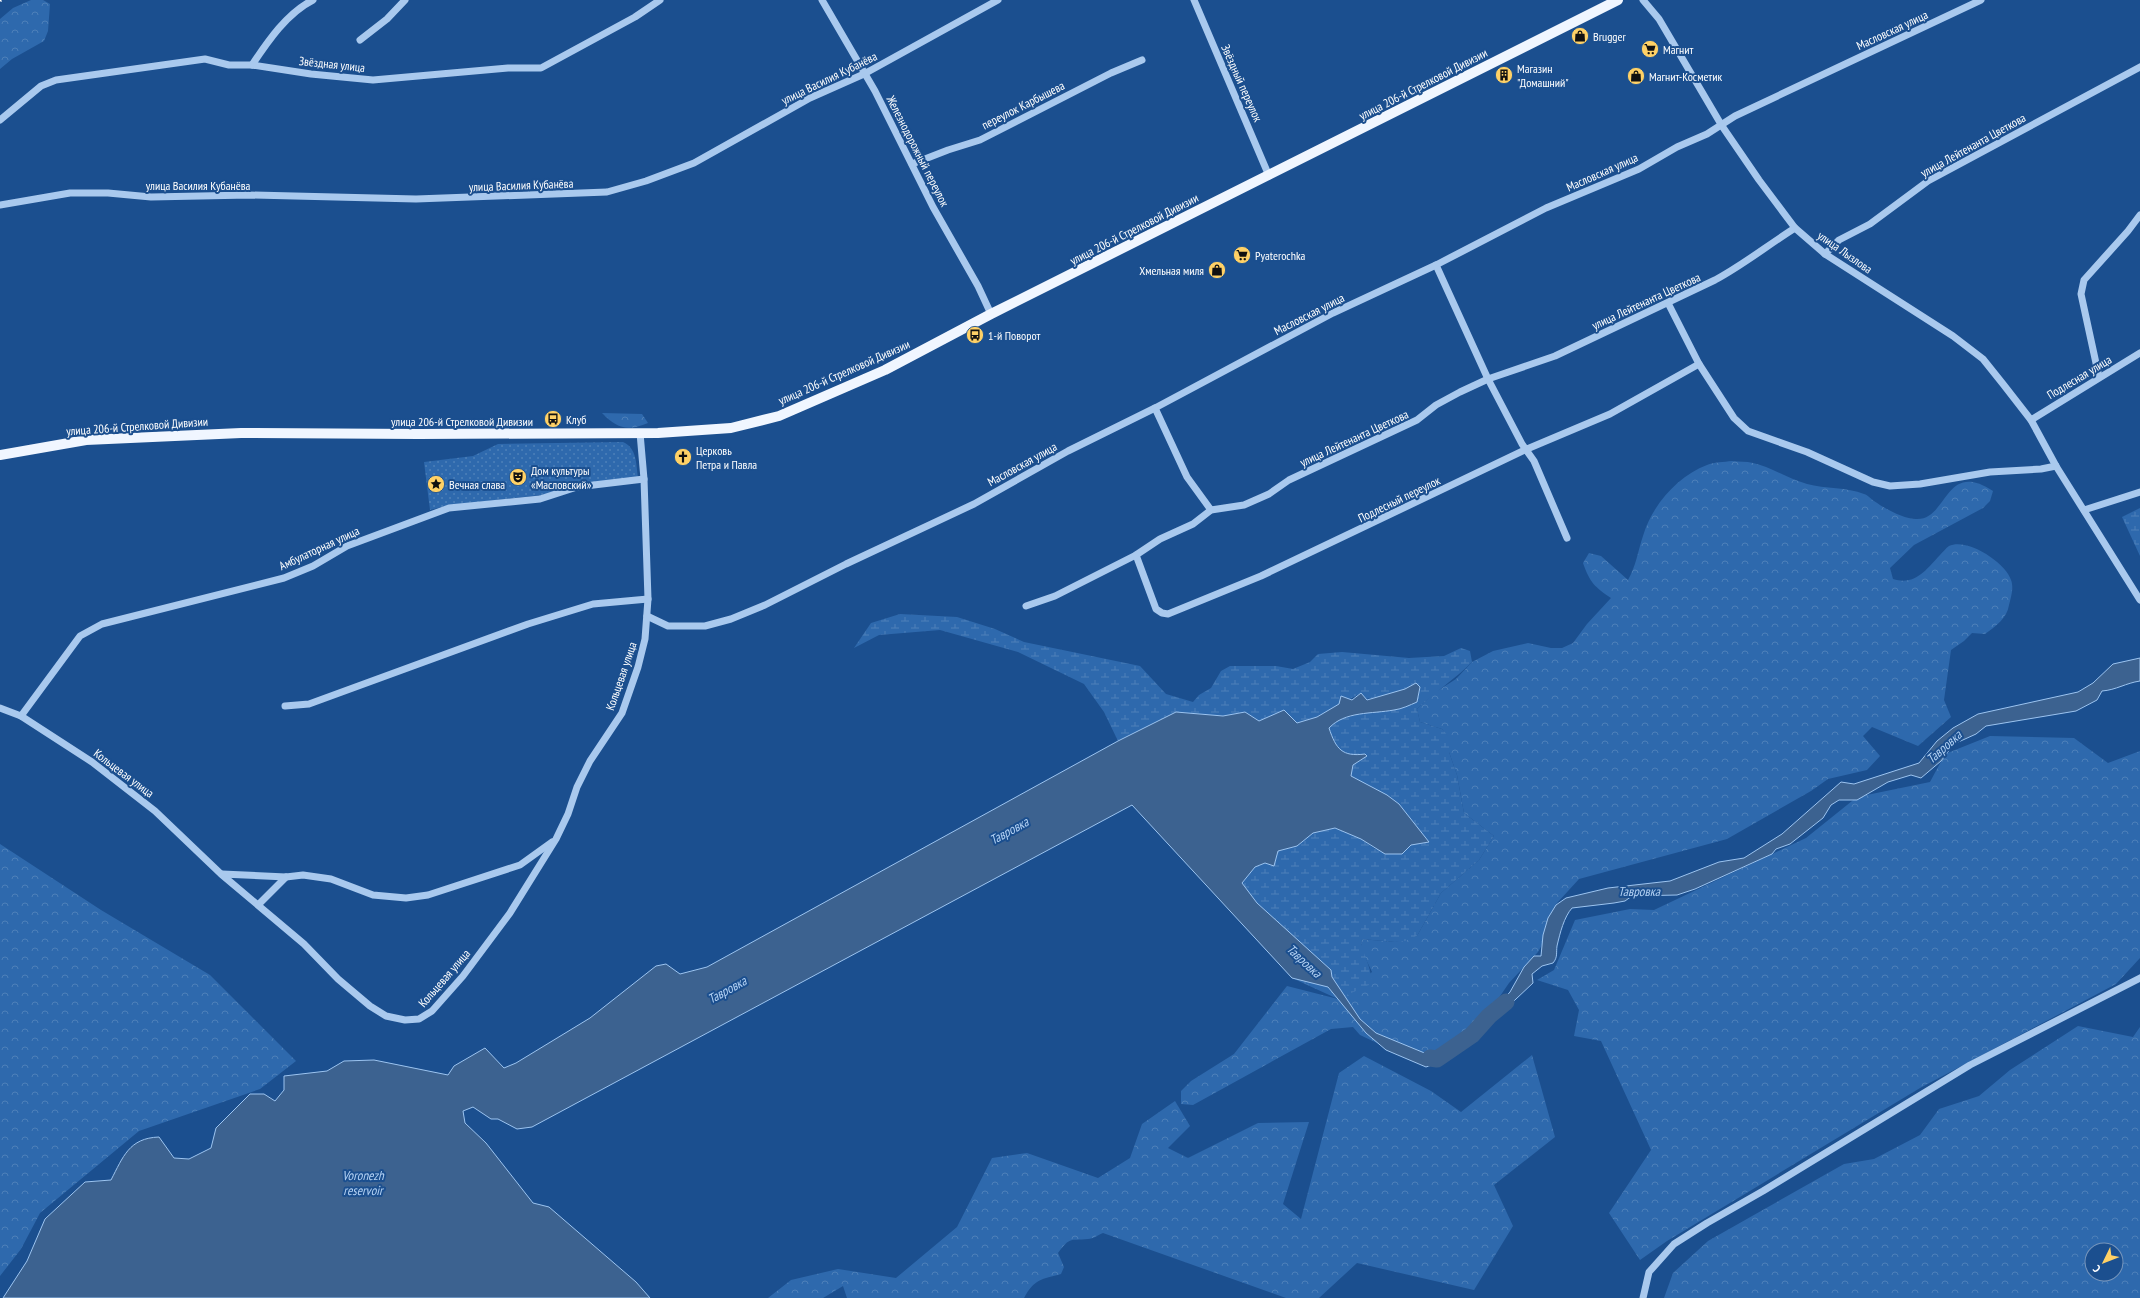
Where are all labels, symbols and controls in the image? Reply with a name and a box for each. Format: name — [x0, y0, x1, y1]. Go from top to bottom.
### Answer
street label: Масловская улица — [1854, 7, 1930, 53]
shop icon: Brugger — [1570, 26, 1590, 46]
place label: Brugger — [1593, 29, 1626, 44]
supermarket icon: Магнит — [1640, 39, 1660, 59]
street label: Звёздный переулок — [1218, 42, 1266, 124]
place label: Магнит — [1663, 42, 1693, 57]
street label: улица 206-й Стрелковой Дивизии — [1356, 45, 1490, 123]
street label: улица Василия Кубанёва — [779, 48, 879, 108]
street label: Звёздная улица — [298, 53, 366, 75]
place label: Магазин "Домашний" — [1517, 61, 1569, 90]
building icon: Магазин "Домашний" — [1494, 65, 1514, 85]
shop icon: Магнит-Косметик — [1626, 66, 1646, 86]
place label: Магнит-Косметик — [1649, 69, 1722, 84]
street label: переулок Карбышева — [979, 78, 1067, 132]
street label: Железнодорожный переулок — [883, 92, 953, 209]
street label: улица Лейтенанта Цветкова — [1918, 110, 2028, 180]
street label: Масловская улица — [1564, 149, 1640, 195]
street label: улица Василия Кубанёва — [468, 176, 574, 194]
street label: улица Василия Кубанёва — [146, 178, 251, 193]
street label: улица 206-й Стрелковой Дивизии — [1067, 190, 1201, 268]
street label: улица Лызлова — [1815, 228, 1875, 276]
supermarket icon: Pyaterochka — [1232, 245, 1252, 265]
place label: Pyaterochka — [1255, 248, 1306, 263]
shop icon: Хмельная миля — [1207, 260, 1227, 280]
place label: Хмельная миля — [1139, 263, 1204, 278]
street label: улица Лейтенанта Цветкова — [1589, 269, 1703, 333]
street label: Масловская улица — [1271, 290, 1347, 338]
bus stop icon: 1-й Поворот — [965, 325, 985, 345]
place label: 1-й Поворот — [988, 328, 1040, 343]
street label: улица 206-й Стрелковой Дивизии — [776, 336, 912, 408]
street label: Подлесная улица — [2044, 352, 2114, 402]
street label: улица Лейтенанта Цветкова — [1297, 406, 1411, 470]
bus stop icon: Клуб — [543, 409, 563, 429]
place label: Клуб — [566, 412, 586, 427]
street label: улица 206-й Стрелковой Дивизии — [66, 414, 208, 438]
street label: улица 206-й Стрелковой Дивизии — [391, 414, 533, 429]
street label: Масловская улица — [985, 439, 1059, 489]
place label: Церковь Петра и Павла — [696, 443, 757, 472]
church icon: Церковь Петра и Павла — [673, 447, 693, 467]
place label: Дом культуры «Масловский» — [531, 463, 592, 492]
theatre icon: Дом культуры «Масловский» — [508, 467, 528, 487]
street label: Подлесный переулок — [1355, 472, 1443, 525]
place icon: Вечная слава — [426, 474, 446, 494]
place label: Вечная слава — [449, 477, 505, 492]
street label: Амбулаторная улица — [276, 523, 362, 573]
street label: Кольцевая улица — [602, 640, 640, 712]
water label: Тавровка — [1923, 726, 1966, 767]
street label: Кольцевая улица — [91, 745, 157, 801]
water label: Тавровка — [987, 813, 1032, 849]
water label: Тавровка — [1618, 883, 1661, 900]
water label: Тавровка — [1283, 941, 1326, 982]
street label: Кольцевая улица — [415, 946, 473, 1010]
water label: Тавровка — [705, 972, 750, 1008]
water label: Voronezh reservoir — [342, 1167, 385, 1199]
north arrow — [2084, 1242, 2124, 1282]
text: С — [2090, 1262, 2104, 1275]

